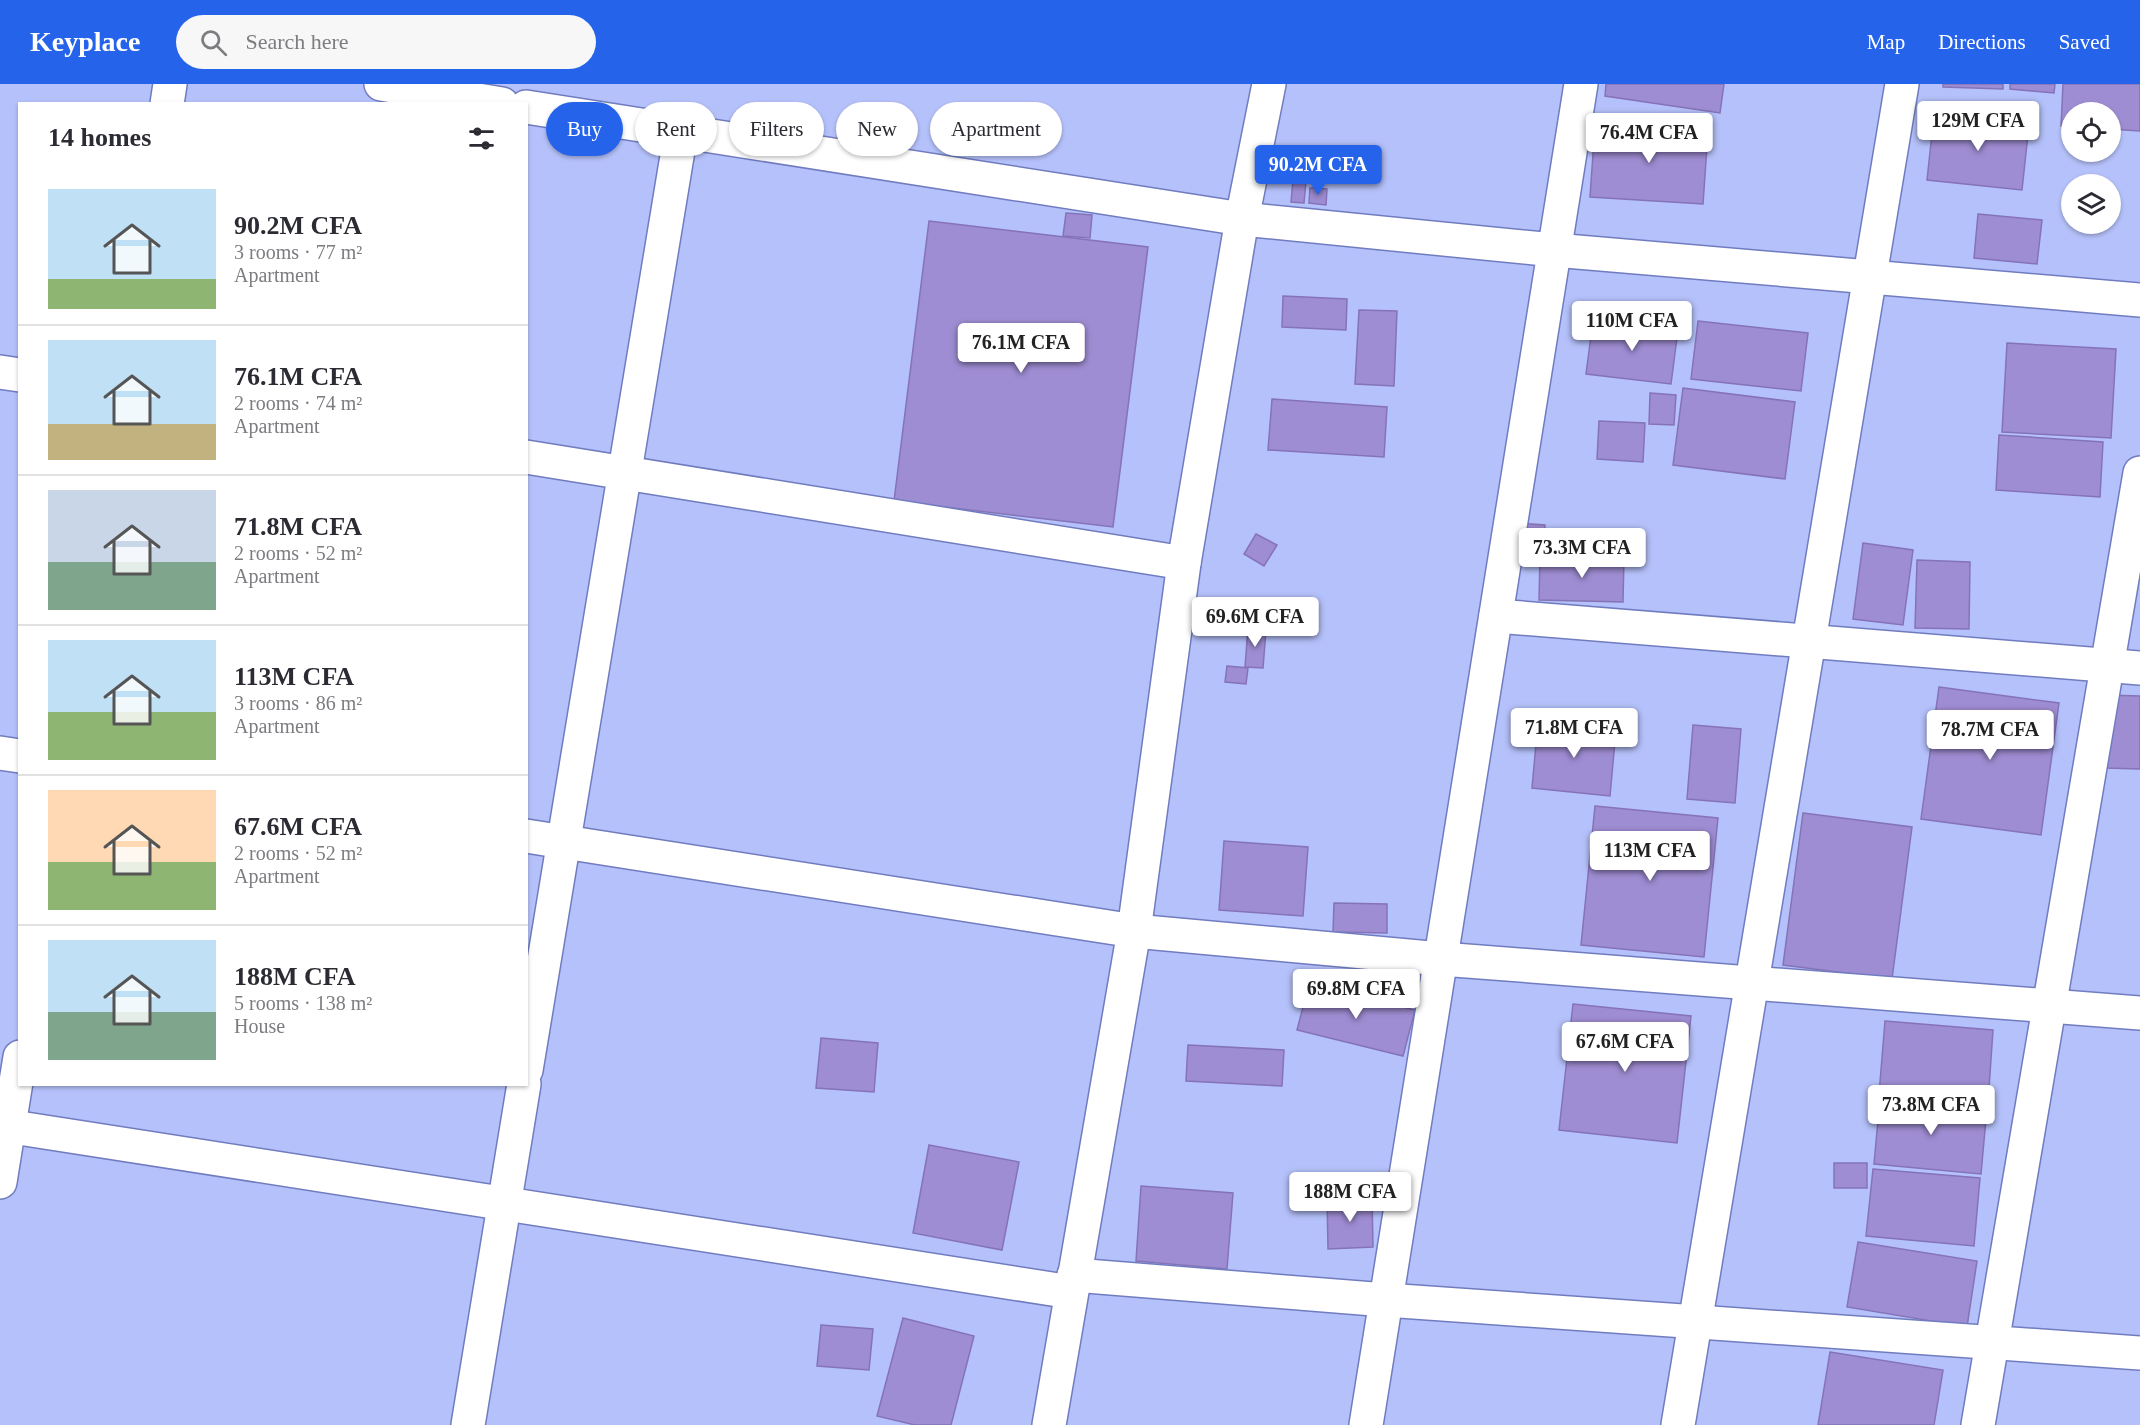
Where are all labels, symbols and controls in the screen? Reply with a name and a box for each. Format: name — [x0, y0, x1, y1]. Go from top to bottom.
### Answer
search box — [176, 15, 596, 69]
text: Keyplace — [30, 26, 140, 57]
icon: search — [197, 26, 230, 59]
text: Search here — [245, 29, 349, 54]
text: Map — [1867, 30, 1905, 54]
text: Directions — [1938, 30, 2026, 54]
text: Saved — [2059, 30, 2110, 54]
pin: 129M CFA — [1916, 101, 2040, 152]
chip: Buy — [546, 102, 623, 156]
chip: Rent — [635, 102, 717, 156]
chip: Filters — [729, 102, 824, 156]
chip: New — [836, 102, 918, 156]
chip: Apartment — [930, 102, 1062, 156]
map controls — [2061, 102, 2121, 234]
button: locate — [2061, 102, 2121, 162]
text: 129M CFA — [1931, 109, 2025, 131]
pin: 76.4M CFA — [1580, 113, 1718, 164]
text: 76.4M CFA — [1600, 121, 1698, 143]
icon: filters — [465, 122, 498, 155]
text: 14 homes — [48, 123, 151, 152]
pin: 90.2M CFA — [1249, 145, 1387, 196]
text: 90.2M CFA — [1269, 153, 1367, 175]
button: layers — [2061, 174, 2121, 234]
text: 90.2M CFA — [234, 211, 362, 240]
icon: home — [96, 213, 168, 285]
text: 3 rooms · 77 m² — [234, 241, 362, 263]
text: Apartment — [234, 264, 320, 286]
pin: 110M CFA — [1570, 301, 1694, 352]
text: 110M CFA — [1586, 309, 1678, 331]
pin: 76.1M CFA — [952, 323, 1090, 374]
text: 76.1M CFA — [972, 331, 1070, 353]
text: 76.1M CFA — [234, 362, 362, 391]
icon: home — [96, 364, 168, 436]
text: 2 rooms · 74 m² — [234, 392, 362, 414]
text: Apartment — [234, 415, 320, 437]
text: 71.8M CFA — [234, 512, 362, 541]
icon: home — [96, 514, 168, 586]
pin: 73.3M CFA — [1513, 528, 1651, 579]
text: 73.3M CFA — [1533, 536, 1631, 558]
text: 2 rooms · 52 m² — [234, 542, 362, 564]
text: Apartment — [234, 565, 320, 587]
pin: 69.6M CFA — [1186, 597, 1324, 648]
text: 69.6M CFA — [1206, 605, 1304, 627]
text: 113M CFA — [234, 662, 354, 691]
icon: home — [96, 664, 168, 736]
text: 3 rooms · 86 m² — [234, 692, 362, 714]
pin: 71.8M CFA — [1505, 708, 1643, 759]
pin: 78.7M CFA — [1921, 710, 2059, 761]
text: Apartment — [234, 715, 320, 737]
text: 71.8M CFA — [1525, 716, 1623, 738]
text: 78.7M CFA — [1941, 718, 2039, 740]
text: 67.6M CFA — [234, 812, 362, 841]
icon: home — [96, 814, 168, 886]
pin: 113M CFA — [1588, 831, 1712, 882]
text: 113M CFA — [1604, 839, 1696, 861]
text: 2 rooms · 52 m² — [234, 842, 362, 864]
text: Apartment — [234, 865, 320, 887]
text: 188M CFA — [234, 962, 356, 991]
icon: home — [96, 964, 168, 1036]
pin: 69.8M CFA — [1287, 969, 1425, 1020]
text: 69.8M CFA — [1307, 977, 1405, 999]
text: 5 rooms · 138 m² — [234, 992, 372, 1014]
text: House — [234, 1015, 285, 1037]
pin: 67.6M CFA — [1556, 1022, 1694, 1073]
text: 67.6M CFA — [1576, 1030, 1674, 1052]
pin: 73.8M CFA — [1862, 1085, 2000, 1136]
text: 73.8M CFA — [1882, 1093, 1980, 1115]
pin: 188M CFA — [1288, 1172, 1412, 1223]
text: 188M CFA — [1303, 1180, 1397, 1202]

